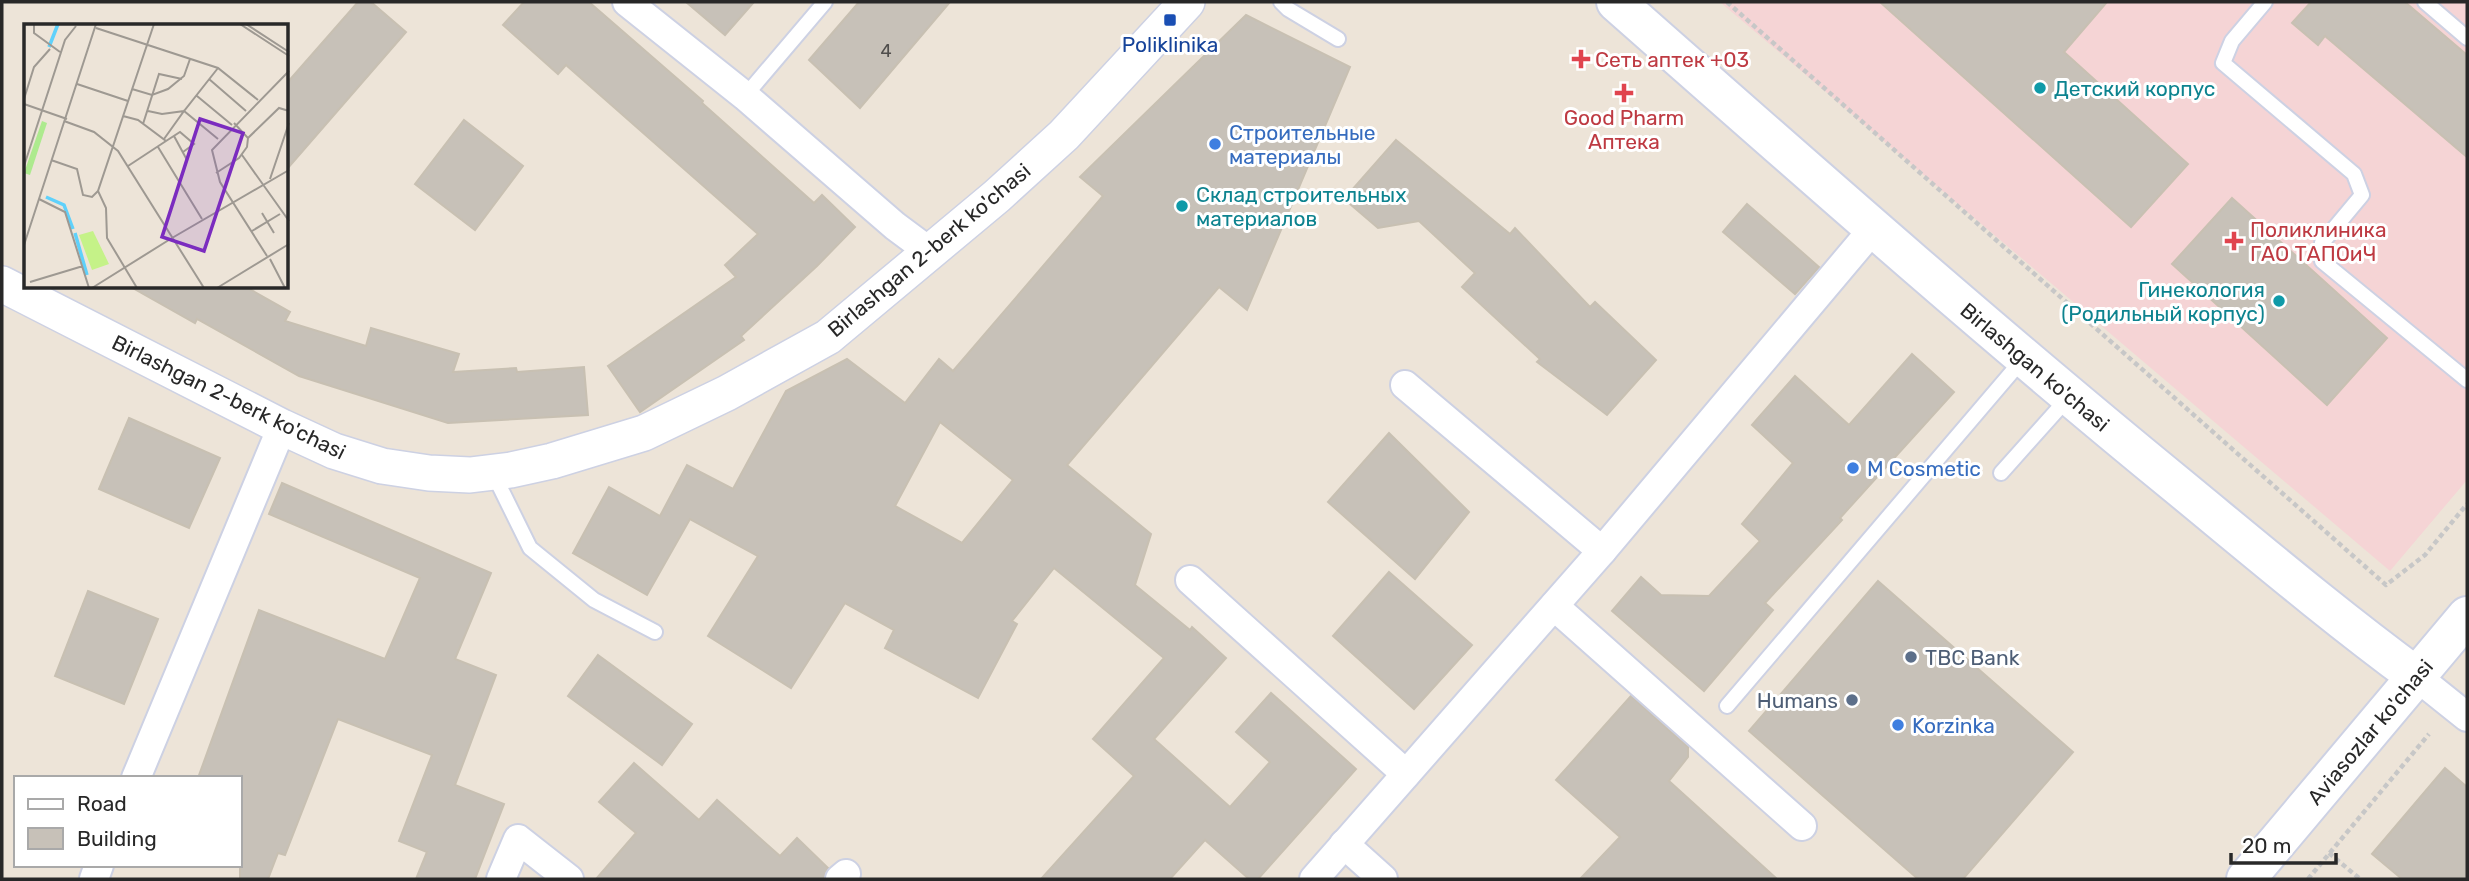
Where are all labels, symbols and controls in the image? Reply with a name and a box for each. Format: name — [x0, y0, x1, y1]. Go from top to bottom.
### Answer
marker: Poliklinika — [1162, 12, 1178, 28]
inset map — [24, 24, 289, 289]
place label: Poliklinika — [1122, 32, 1218, 57]
house number: 4 — [880, 40, 892, 62]
place label: Сеть аптек +03 — [1595, 47, 1749, 72]
marker: Сеть аптек +03 — [1573, 51, 1589, 67]
place label: Детский корпус — [2054, 76, 2215, 101]
marker: Детский корпус — [2032, 80, 2048, 96]
marker: Good Pharm Аптека — [1616, 85, 1632, 101]
place label: Good Pharm Аптека — [1564, 105, 1684, 154]
place label: Строительные материалы — [1229, 120, 1376, 169]
marker: Строительные материалы — [1207, 136, 1223, 152]
street label: Birlashgan 2-berk ko'chasi — [823, 158, 1035, 342]
place label: Склад строительных материалов — [1196, 182, 1407, 231]
marker: Склад строительных материалов — [1174, 198, 1190, 214]
place label: Поликлиника ГАО ТАПОиЧ — [2250, 217, 2386, 266]
marker: Поликлиника ГАО ТАПОиЧ — [2224, 231, 2244, 251]
place label: Гинекология (Родильный корпус) — [2061, 277, 2265, 326]
marker: Гинекология (Родильный корпус) — [2271, 293, 2287, 309]
street label: Birlashgan ko'chasi — [1955, 297, 2115, 437]
street label: Birlashgan 2-berk ko'chasi — [108, 329, 350, 465]
place label: M Cosmetic — [1867, 456, 1981, 481]
marker: M Cosmetic — [1845, 460, 1861, 476]
place label: TBC Bank — [1925, 645, 2020, 670]
marker: TBC Bank — [1903, 649, 1919, 665]
street label: Aviasozlar ko'chasi — [2302, 654, 2438, 810]
place label: Humans — [1757, 688, 1838, 713]
marker: Humans — [1844, 692, 1860, 708]
place label: Korzinka — [1912, 713, 1995, 738]
marker: Korzinka — [1890, 717, 1906, 733]
legend — [14, 776, 242, 867]
text: Road — [77, 791, 127, 816]
scale bar — [2231, 822, 2336, 866]
text: Building — [77, 826, 157, 851]
text: 20 m — [2242, 833, 2291, 858]

